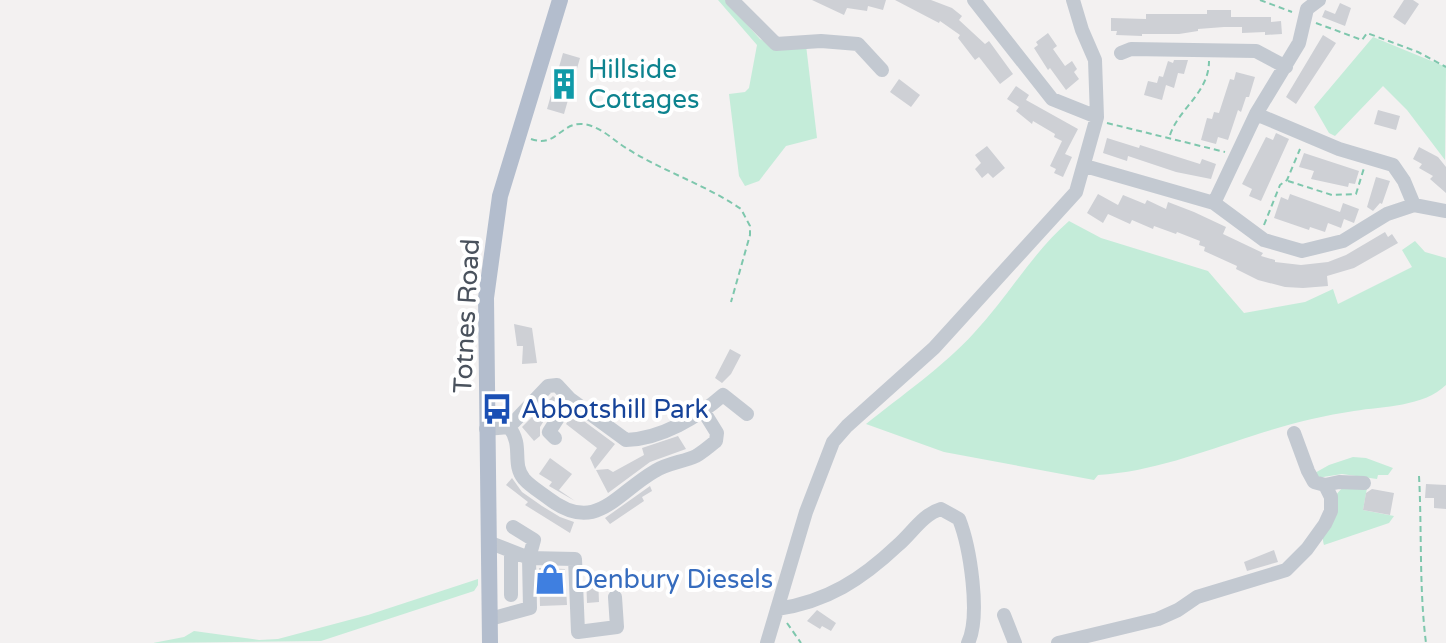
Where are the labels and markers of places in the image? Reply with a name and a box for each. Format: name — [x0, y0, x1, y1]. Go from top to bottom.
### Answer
place label: Hillside Cottages — [588, 54, 699, 115]
building icon: Hillside Cottages — [547, 67, 581, 101]
bus stop icon: Abbotshill Park — [480, 392, 514, 426]
place label: Abbotshill Park — [521, 394, 709, 425]
shop icon: Denbury Diesels — [533, 562, 567, 596]
place label: Denbury Diesels — [574, 564, 773, 595]

